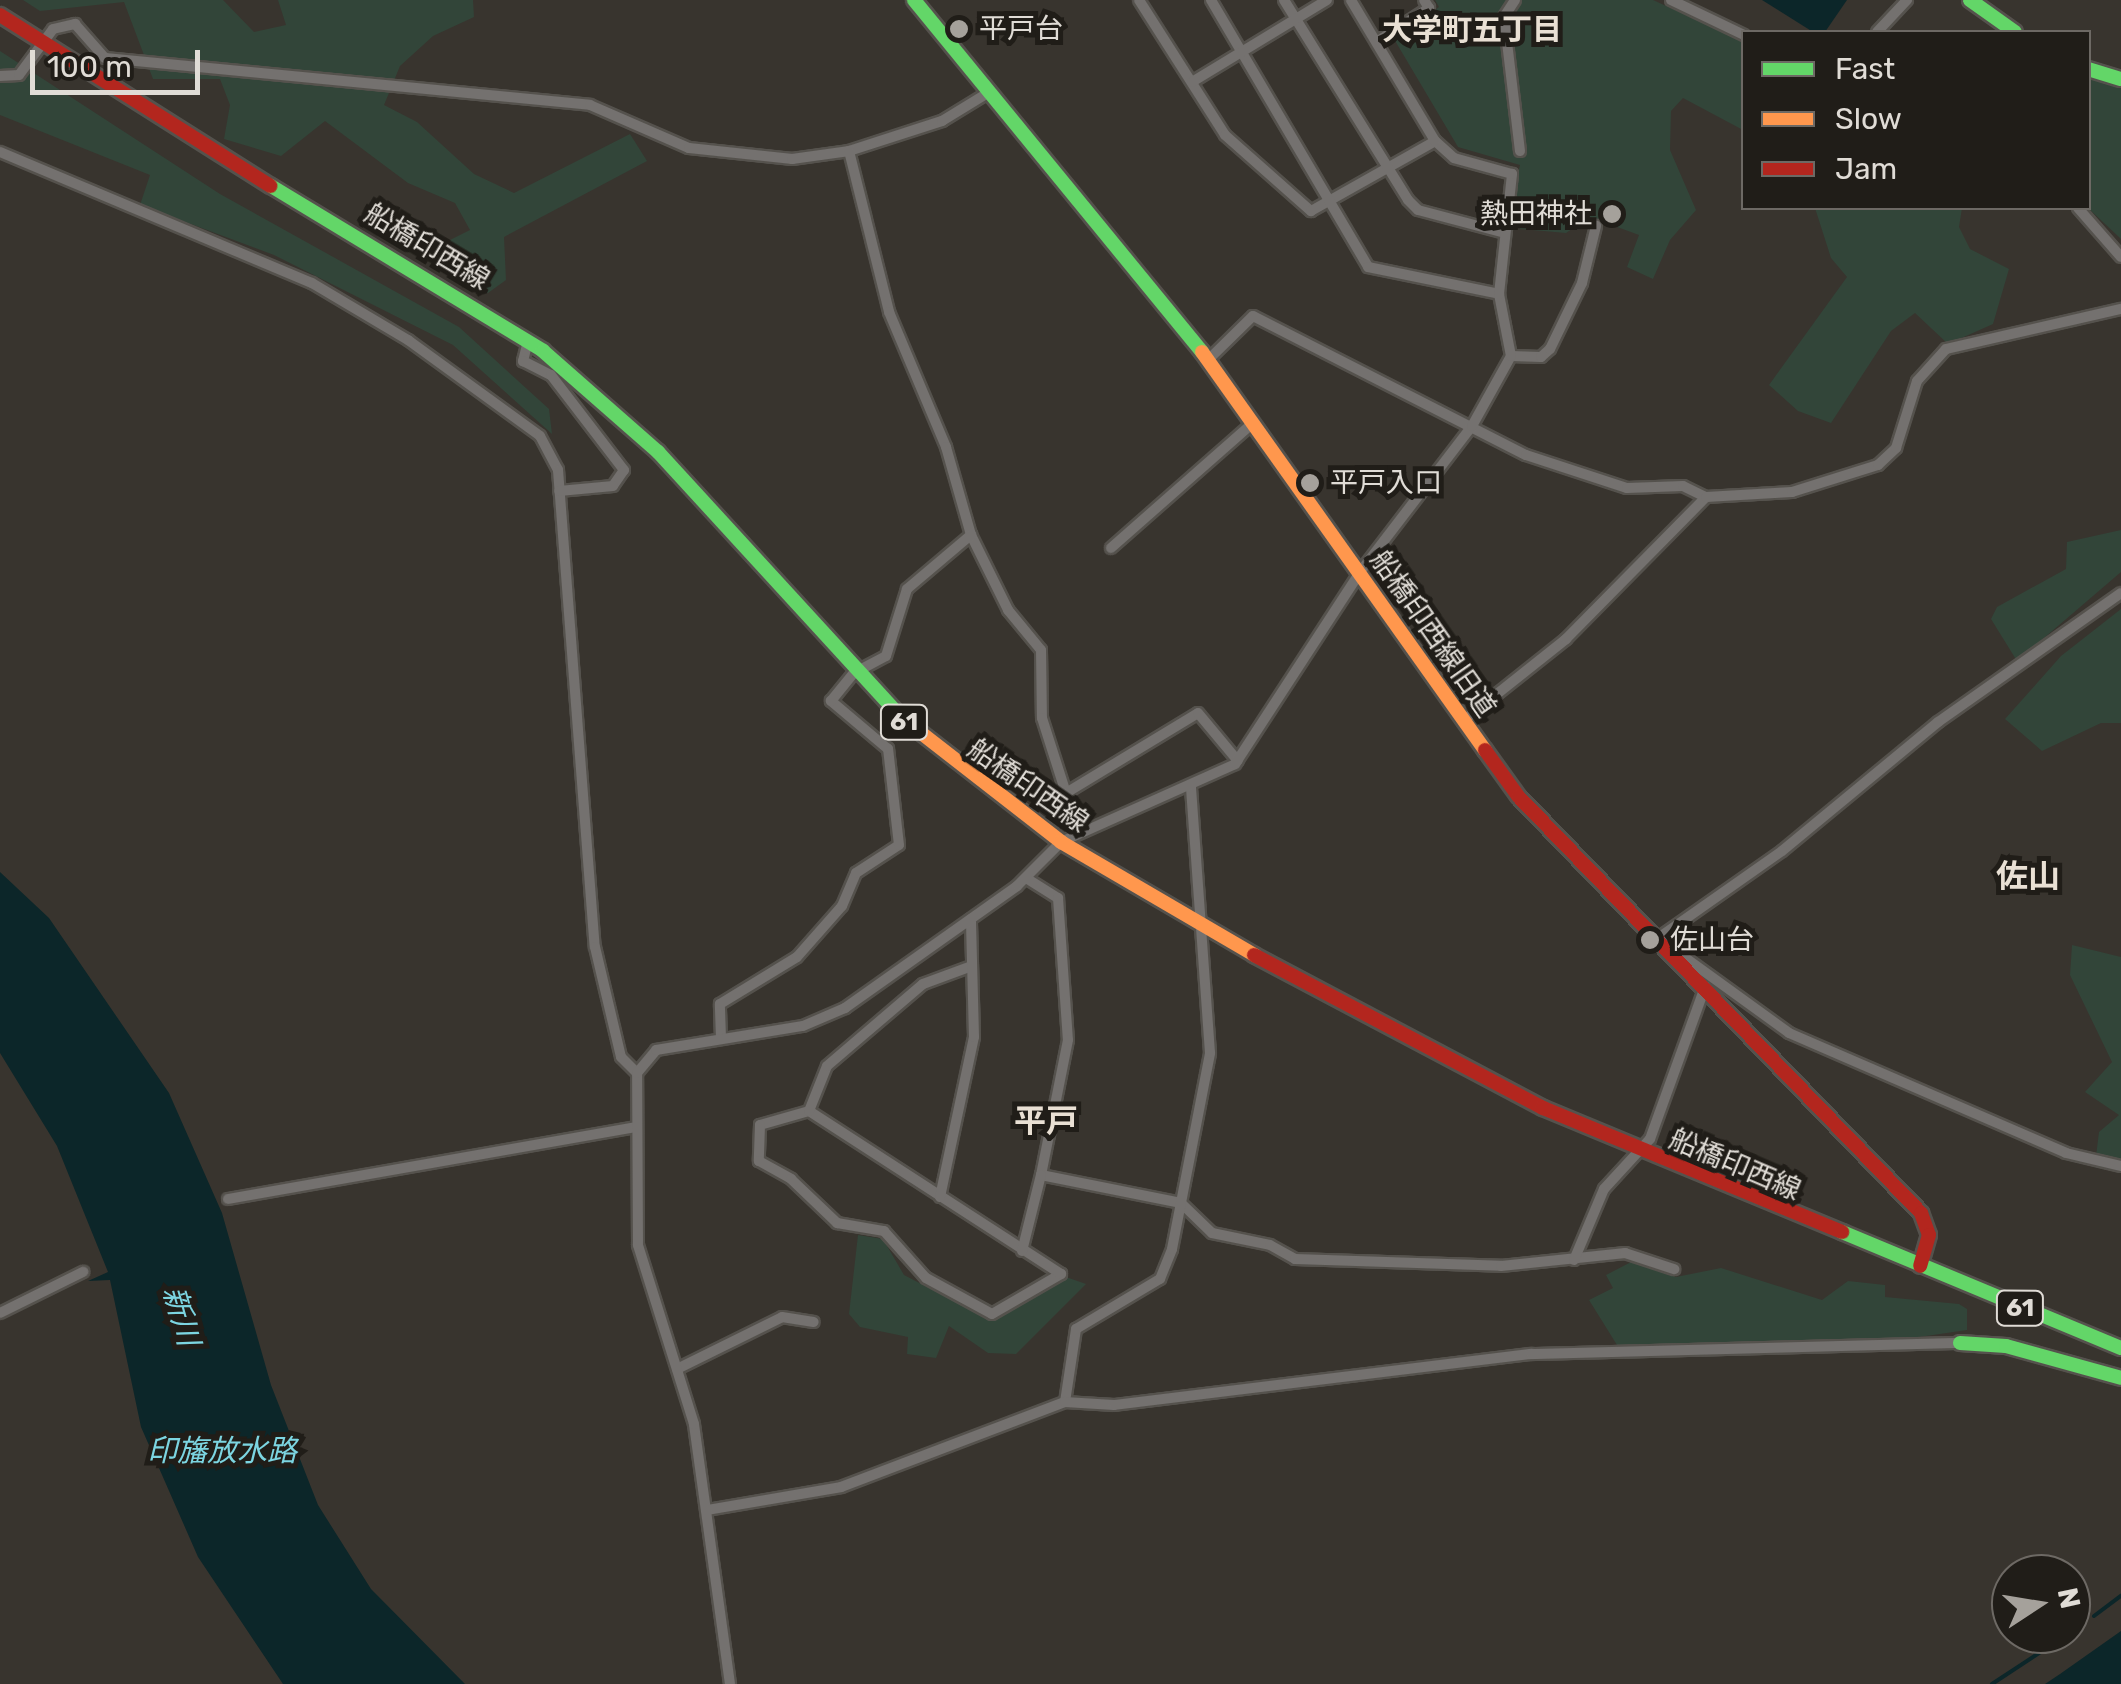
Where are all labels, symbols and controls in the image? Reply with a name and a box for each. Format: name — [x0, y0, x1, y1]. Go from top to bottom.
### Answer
place label: 平戸台 — [979, 12, 1063, 46]
district label: 大学町五丁目 — [1382, 12, 1562, 48]
marker: 平戸台 — [948, 18, 970, 40]
scale bar — [35, 30, 205, 92]
legend — [1741, 30, 2091, 210]
text: 100 m — [47, 49, 132, 85]
text: Fast — [1835, 51, 1895, 87]
text: Slow — [1835, 101, 1902, 137]
text: Jam — [1835, 151, 1897, 187]
street label: 船橋印西線 — [358, 197, 496, 297]
place label: 熱田神社 — [1480, 197, 1592, 231]
marker: 熱田神社 — [1601, 203, 1623, 225]
place label: 平戸入口 — [1330, 466, 1442, 500]
marker: 平戸入口 — [1299, 472, 1321, 494]
street label: 船橋印西線旧道 — [1363, 544, 1503, 724]
road number: 61 — [879, 702, 929, 742]
street label: 船橋印西線 — [961, 732, 1095, 840]
district label: 佐山 — [1996, 857, 2060, 895]
place label: 佐山台 — [1670, 923, 1754, 957]
marker: 佐山台 — [1639, 929, 1661, 951]
district label: 平戸 — [1014, 1102, 1078, 1140]
street label: 船橋印西線 — [1664, 1122, 1806, 1208]
water label: 新川 — [155, 1282, 207, 1350]
road number: 61 — [1995, 1288, 2045, 1328]
water label: 印旛放水路 — [147, 1433, 297, 1469]
north arrow — [1991, 1554, 2091, 1654]
text: N — [2051, 1585, 2087, 1611]

